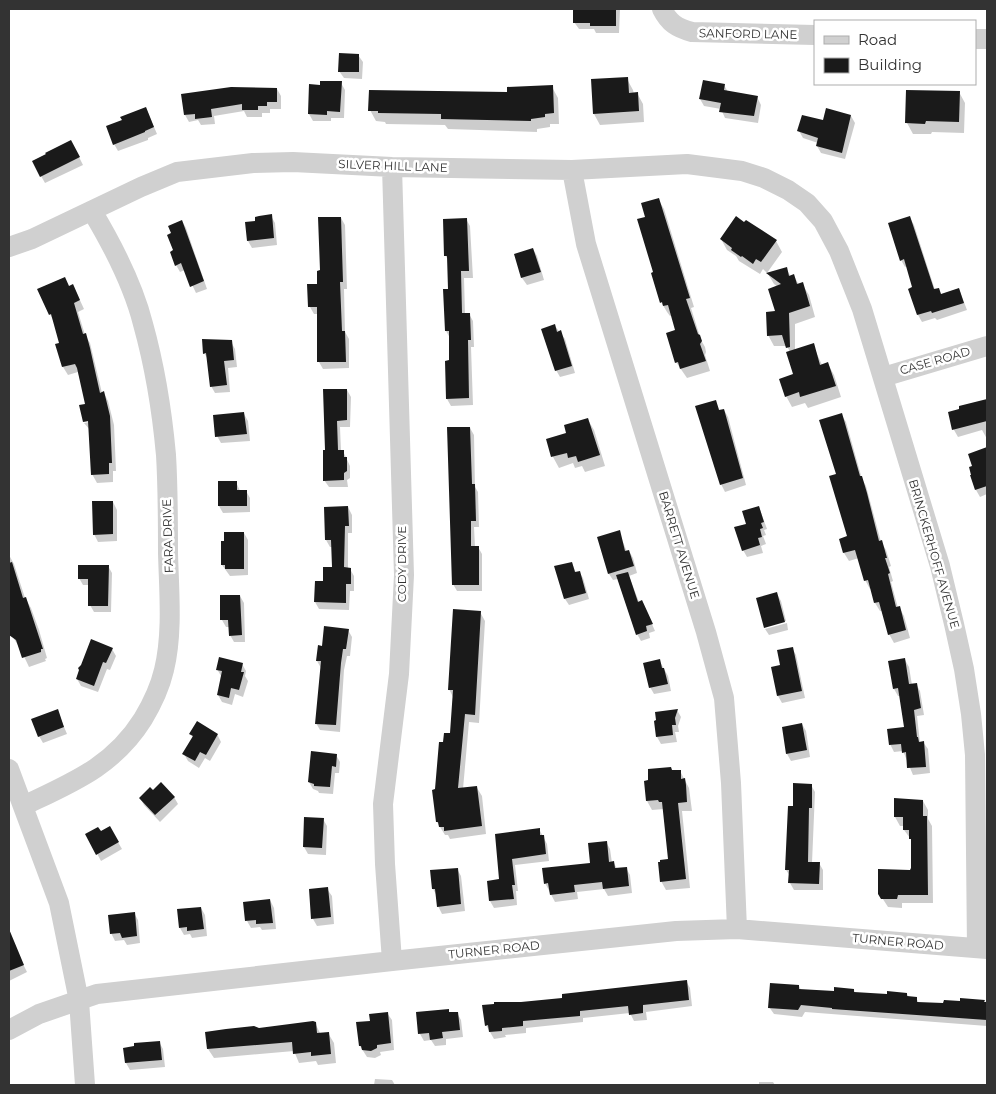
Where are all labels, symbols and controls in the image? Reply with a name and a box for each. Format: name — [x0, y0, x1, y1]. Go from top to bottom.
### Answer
legend — [814, 20, 976, 85]
street label: SANFORD LANE — [699, 25, 797, 42]
text: Road — [858, 30, 897, 49]
text: Building — [858, 55, 922, 74]
street label: SILVER HILL LANE — [338, 156, 448, 175]
street label: CASE ROAD — [898, 343, 972, 378]
street label: BRINCKERHOFF AVENUE — [906, 477, 963, 630]
street label: BARRETT AVENUE — [656, 489, 703, 600]
street label: FARA DRIVE — [159, 499, 176, 574]
street label: CODY DRIVE — [394, 526, 409, 602]
street label: TURNER ROAD — [852, 930, 944, 953]
street label: TURNER ROAD — [448, 937, 540, 962]

